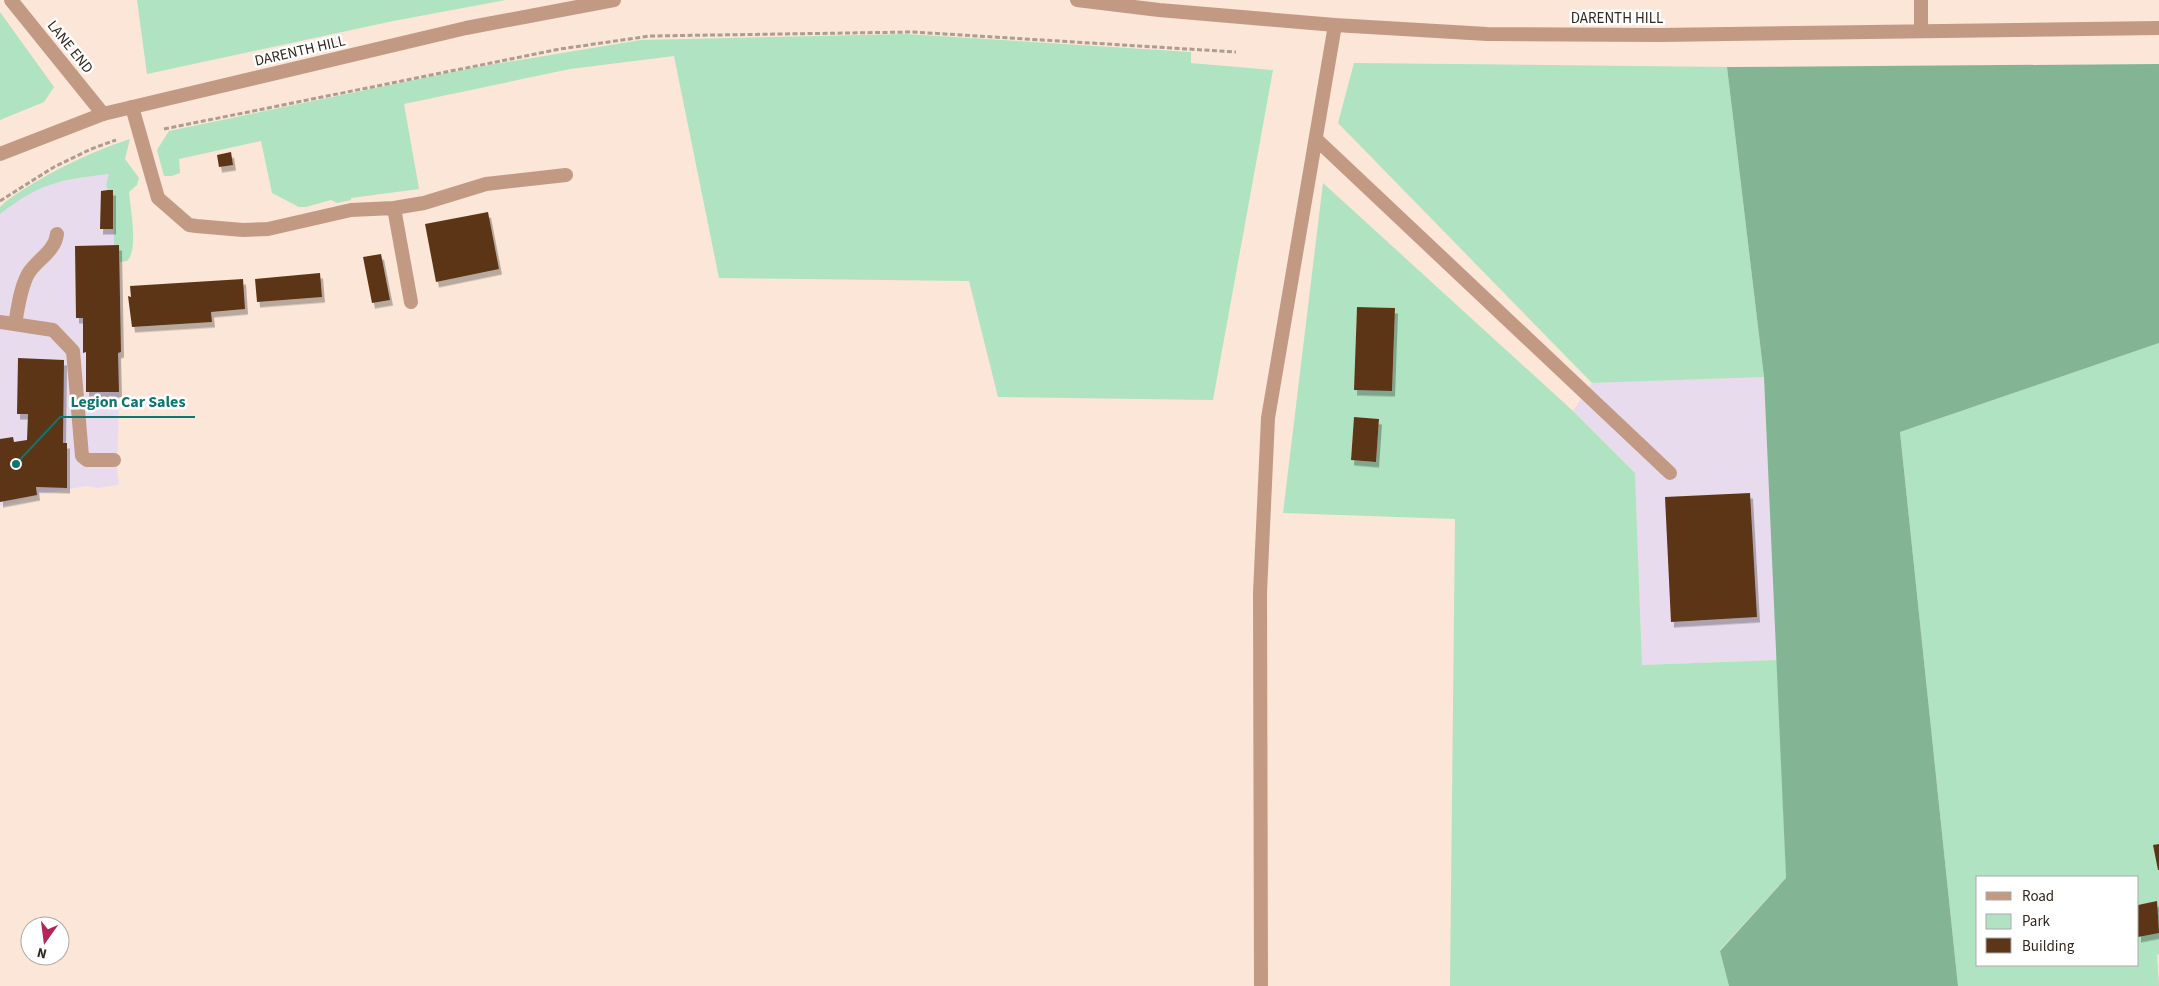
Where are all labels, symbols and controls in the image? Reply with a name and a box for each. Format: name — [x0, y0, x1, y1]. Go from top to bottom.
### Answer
street label: DARENTH HILL — [1571, 8, 1663, 29]
street label: LANE END — [42, 16, 98, 78]
street label: DARENTH HILL — [253, 30, 347, 72]
callout: Legion Car Sales — [60, 386, 195, 417]
text: Legion Car Sales — [71, 391, 185, 413]
legend — [1976, 876, 2139, 966]
text: Road — [2022, 886, 2054, 907]
text: Park — [2022, 911, 2051, 932]
north arrow — [20, 916, 70, 966]
text: Building — [2022, 936, 2075, 957]
text: N — [35, 942, 49, 963]

